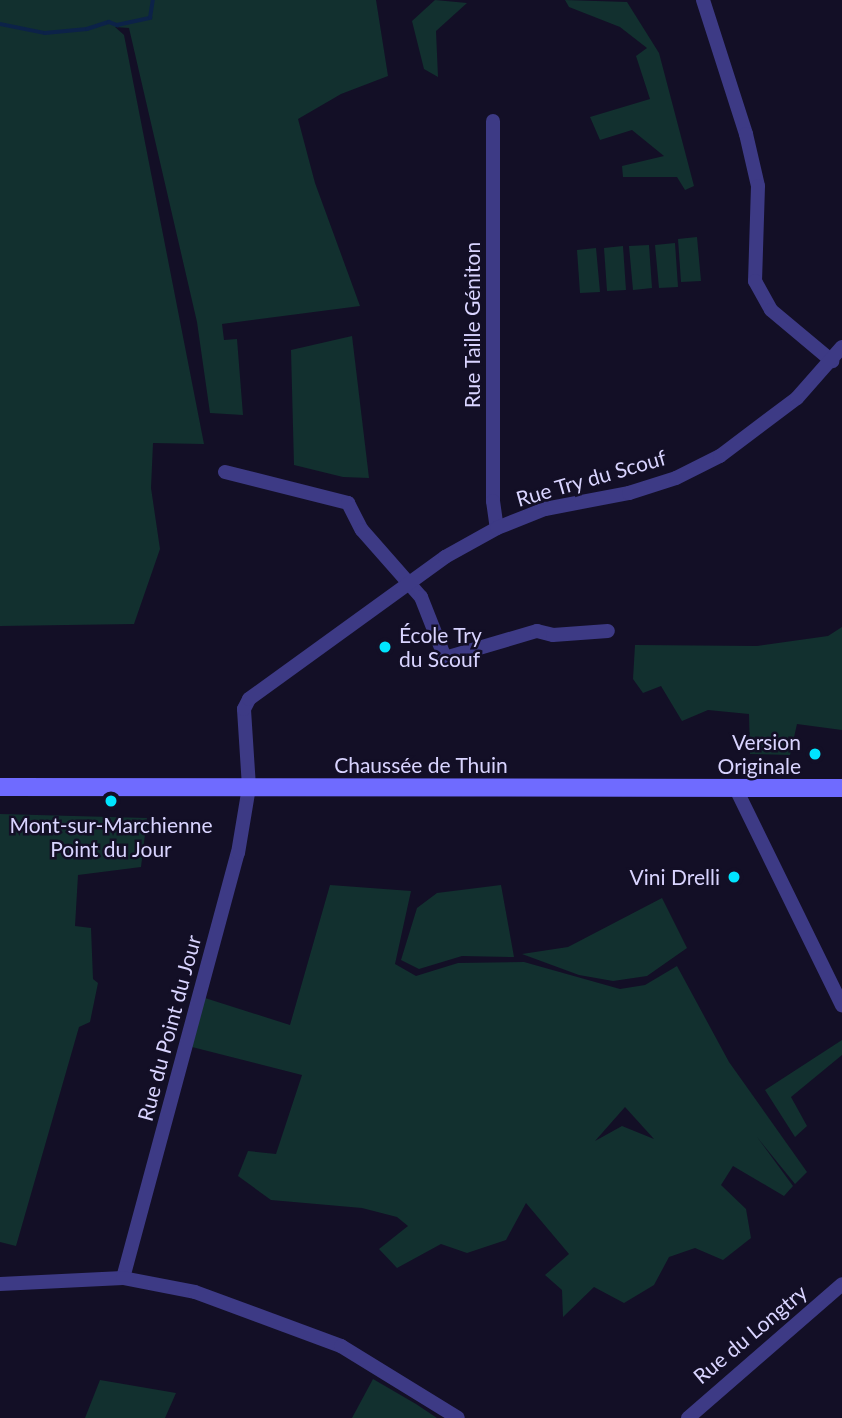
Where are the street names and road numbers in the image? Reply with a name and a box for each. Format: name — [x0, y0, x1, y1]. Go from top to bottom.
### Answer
street label: Rue Taille Géniton — [459, 242, 485, 408]
street label: Rue Try du Scouf — [513, 444, 669, 512]
street label: Chaussée de Thuin — [334, 752, 508, 778]
street label: Rue du Point du Jour — [132, 932, 206, 1124]
street label: Rue du Longtry — [688, 1279, 812, 1389]

